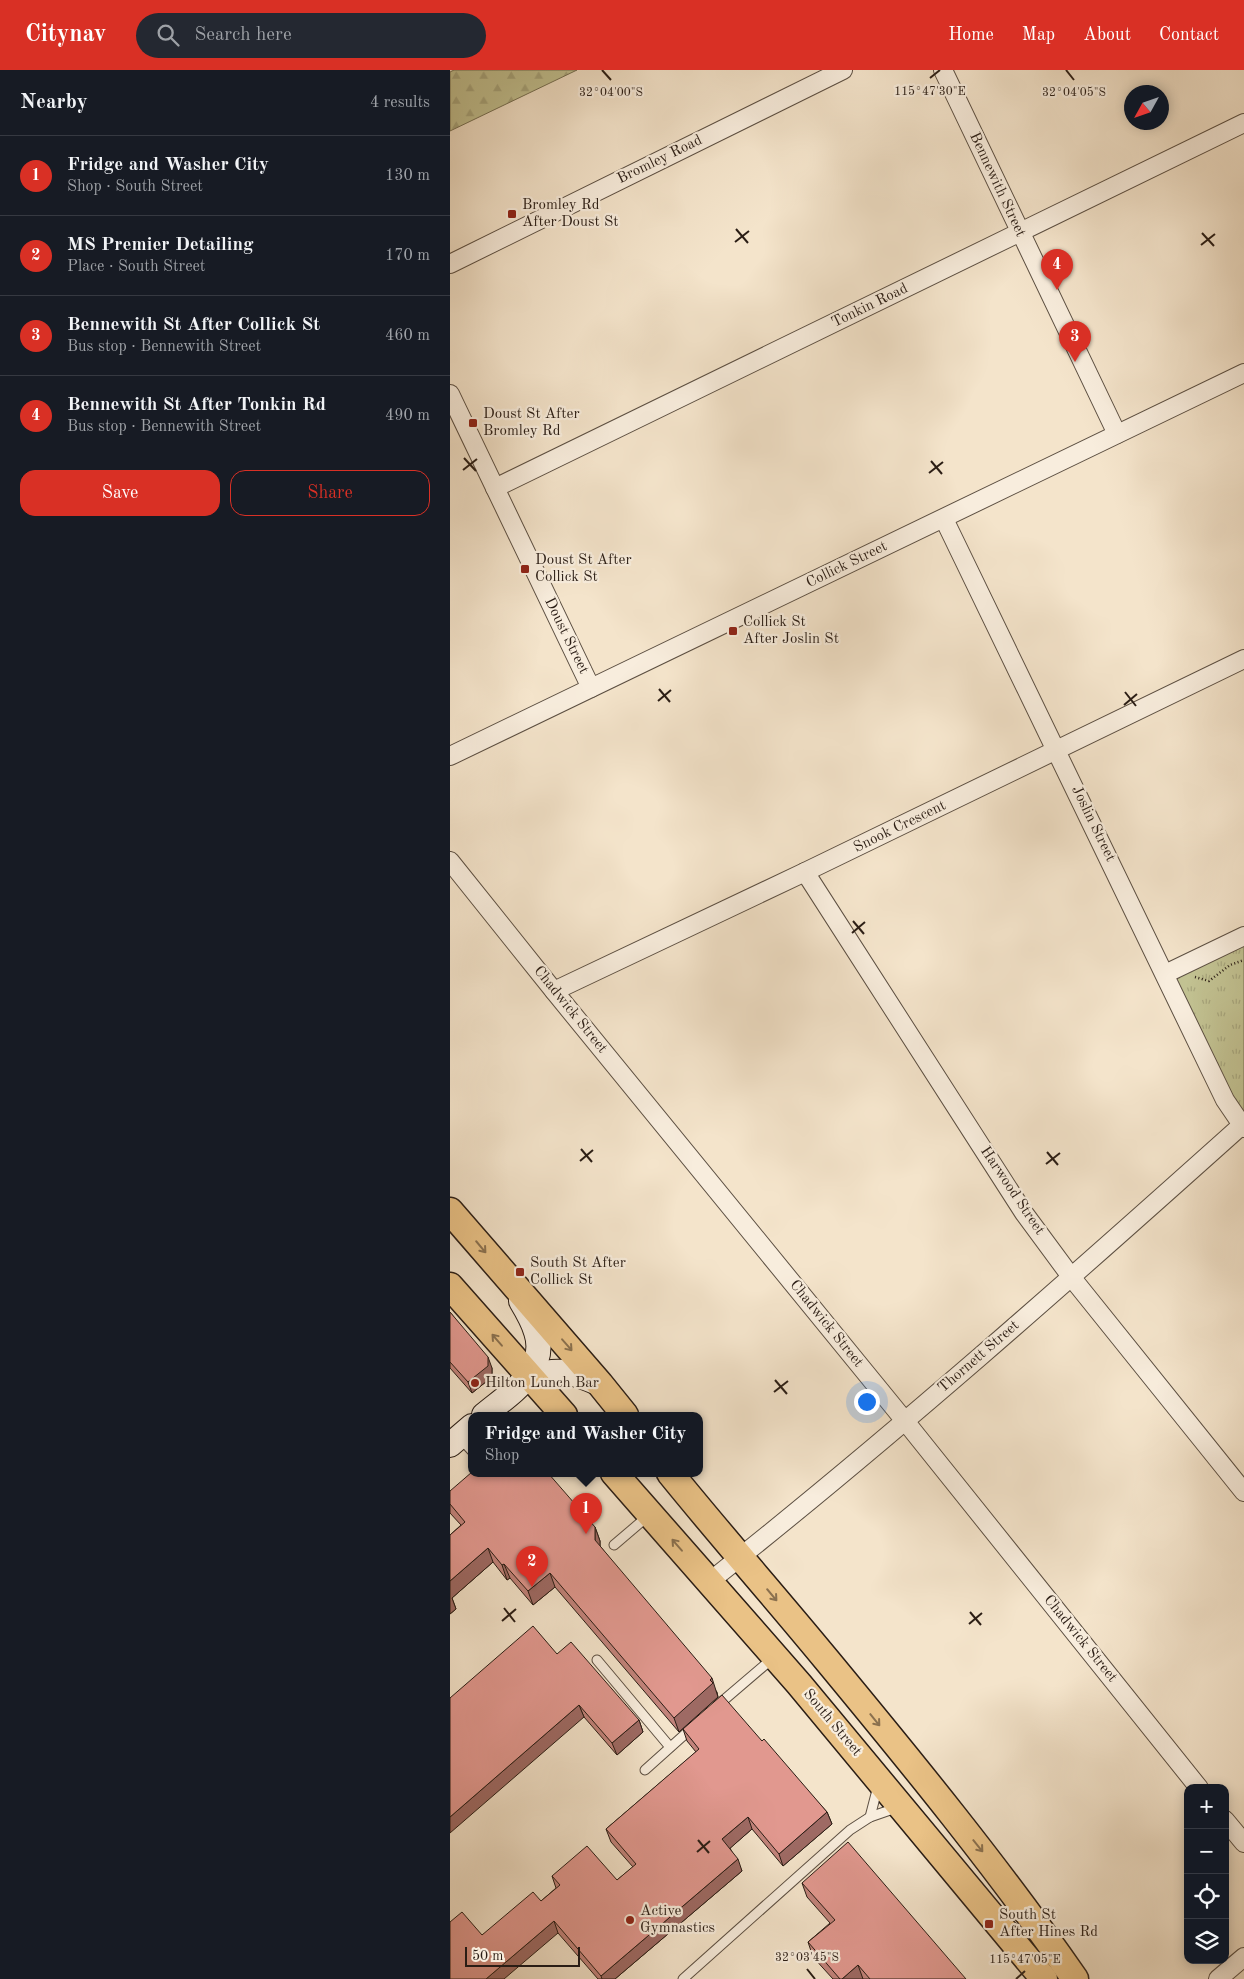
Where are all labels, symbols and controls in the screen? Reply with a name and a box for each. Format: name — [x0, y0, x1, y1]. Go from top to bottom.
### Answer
search box — [136, 13, 486, 58]
icon: search — [154, 21, 182, 49]
text: Citynav — [25, 23, 106, 47]
text: Search here — [194, 26, 292, 45]
text: Home — [948, 26, 994, 44]
text: Map — [1022, 26, 1055, 44]
text: About — [1083, 26, 1131, 44]
text: Contact — [1159, 26, 1219, 44]
text: 115°47'30"E — [894, 85, 966, 98]
north arrow — [1124, 85, 1169, 130]
text: 32°04'05"S — [1042, 86, 1106, 99]
text: 32°04'00"S — [579, 87, 643, 99]
text: Nearby — [20, 92, 88, 113]
text: 4 results — [370, 95, 430, 111]
street label: Bennewith Street — [966, 130, 1028, 240]
street label: Bromley Road — [615, 133, 705, 187]
text: Fridge and Washer City — [67, 156, 269, 175]
text: 1 — [31, 168, 41, 184]
text: 130 m — [385, 168, 430, 184]
text: Shop · South Street — [67, 179, 203, 195]
place label: Bromley Rd After Doust St — [522, 198, 619, 230]
marker: Bromley Rd After Doust St — [506, 208, 518, 220]
text: MS Premier Detailing — [67, 236, 254, 255]
text: 2 — [31, 248, 41, 264]
text: 170 m — [385, 248, 430, 264]
pin: 4 — [1041, 249, 1073, 290]
text: Place · South Street — [67, 259, 205, 275]
street label: Tonkin Road — [829, 281, 911, 331]
text: Bennewith St After Collick St — [67, 316, 320, 335]
pin: 3 — [1059, 321, 1091, 362]
text: 3 — [31, 328, 41, 344]
text: 460 m — [385, 328, 430, 344]
text: Bus stop · Bennewith Street — [67, 339, 261, 355]
text: Bennewith St After Tonkin Rd — [67, 396, 326, 415]
place label: Doust St After Bromley Rd — [483, 407, 580, 439]
text: 4 — [31, 408, 41, 424]
text: 490 m — [385, 408, 430, 424]
marker: Doust St After Bromley Rd — [467, 417, 479, 429]
text: Bus stop · Bennewith Street — [67, 419, 261, 435]
button: Save — [20, 470, 220, 516]
button: Share — [230, 470, 430, 516]
street label: Collick Street — [804, 539, 890, 591]
place label: Doust St After Collick St — [535, 553, 632, 585]
marker: Doust St After Collick St — [519, 563, 531, 575]
street label: Doust Street — [541, 595, 591, 677]
place label: Collick St After Joslin St — [743, 615, 839, 647]
marker: Collick St After Joslin St — [727, 625, 739, 637]
street label: Joslin Street — [1068, 784, 1118, 864]
street label: Snook Crescent — [851, 798, 949, 856]
street label: Chadwick Street — [530, 964, 610, 1056]
street label: Harwood Street — [977, 1144, 1047, 1238]
one-way arrow — [475, 1240, 486, 1253]
place label: South St After Collick St — [530, 1256, 626, 1288]
marker: South St After Collick St — [514, 1266, 526, 1278]
street label: Chadwick Street — [786, 1278, 866, 1370]
street label: Thornett Street — [936, 1318, 1022, 1396]
one-way arrow — [491, 1333, 503, 1346]
one-way arrow — [561, 1339, 572, 1352]
place label: Hilton Lunch Bar — [485, 1376, 599, 1391]
marker: Hilton Lunch Bar — [469, 1377, 481, 1389]
your location — [854, 1389, 880, 1415]
popup — [468, 1412, 703, 1477]
text: Fridge and Washer City — [484, 1425, 687, 1444]
text: Shop — [484, 1448, 519, 1464]
pin: 1 — [570, 1493, 602, 1534]
one-way arrow — [671, 1539, 683, 1552]
pin: 2 — [516, 1546, 548, 1587]
one-way arrow — [766, 1588, 777, 1601]
street label: Chadwick Street — [1040, 1593, 1120, 1685]
street label: South Street — [800, 1687, 864, 1759]
one-way arrow — [870, 1713, 881, 1726]
map controls — [1184, 1784, 1229, 1964]
button: + — [1184, 1784, 1229, 1829]
button: − — [1184, 1829, 1229, 1874]
one-way arrow — [972, 1839, 983, 1852]
button: locate — [1184, 1874, 1229, 1919]
place label: Active Gymnastics — [640, 1904, 715, 1936]
place label: South St After Hines Rd — [999, 1908, 1098, 1940]
marker: Active Gymnastics — [624, 1914, 636, 1926]
marker: South St After Hines Rd — [983, 1918, 995, 1930]
button: layers — [1184, 1919, 1229, 1964]
scale bar — [465, 1944, 580, 1967]
text: 50 m — [472, 1949, 503, 1963]
text: 32°03'45"S — [775, 1951, 839, 1964]
text: 115°47'05"E — [989, 1953, 1061, 1966]

